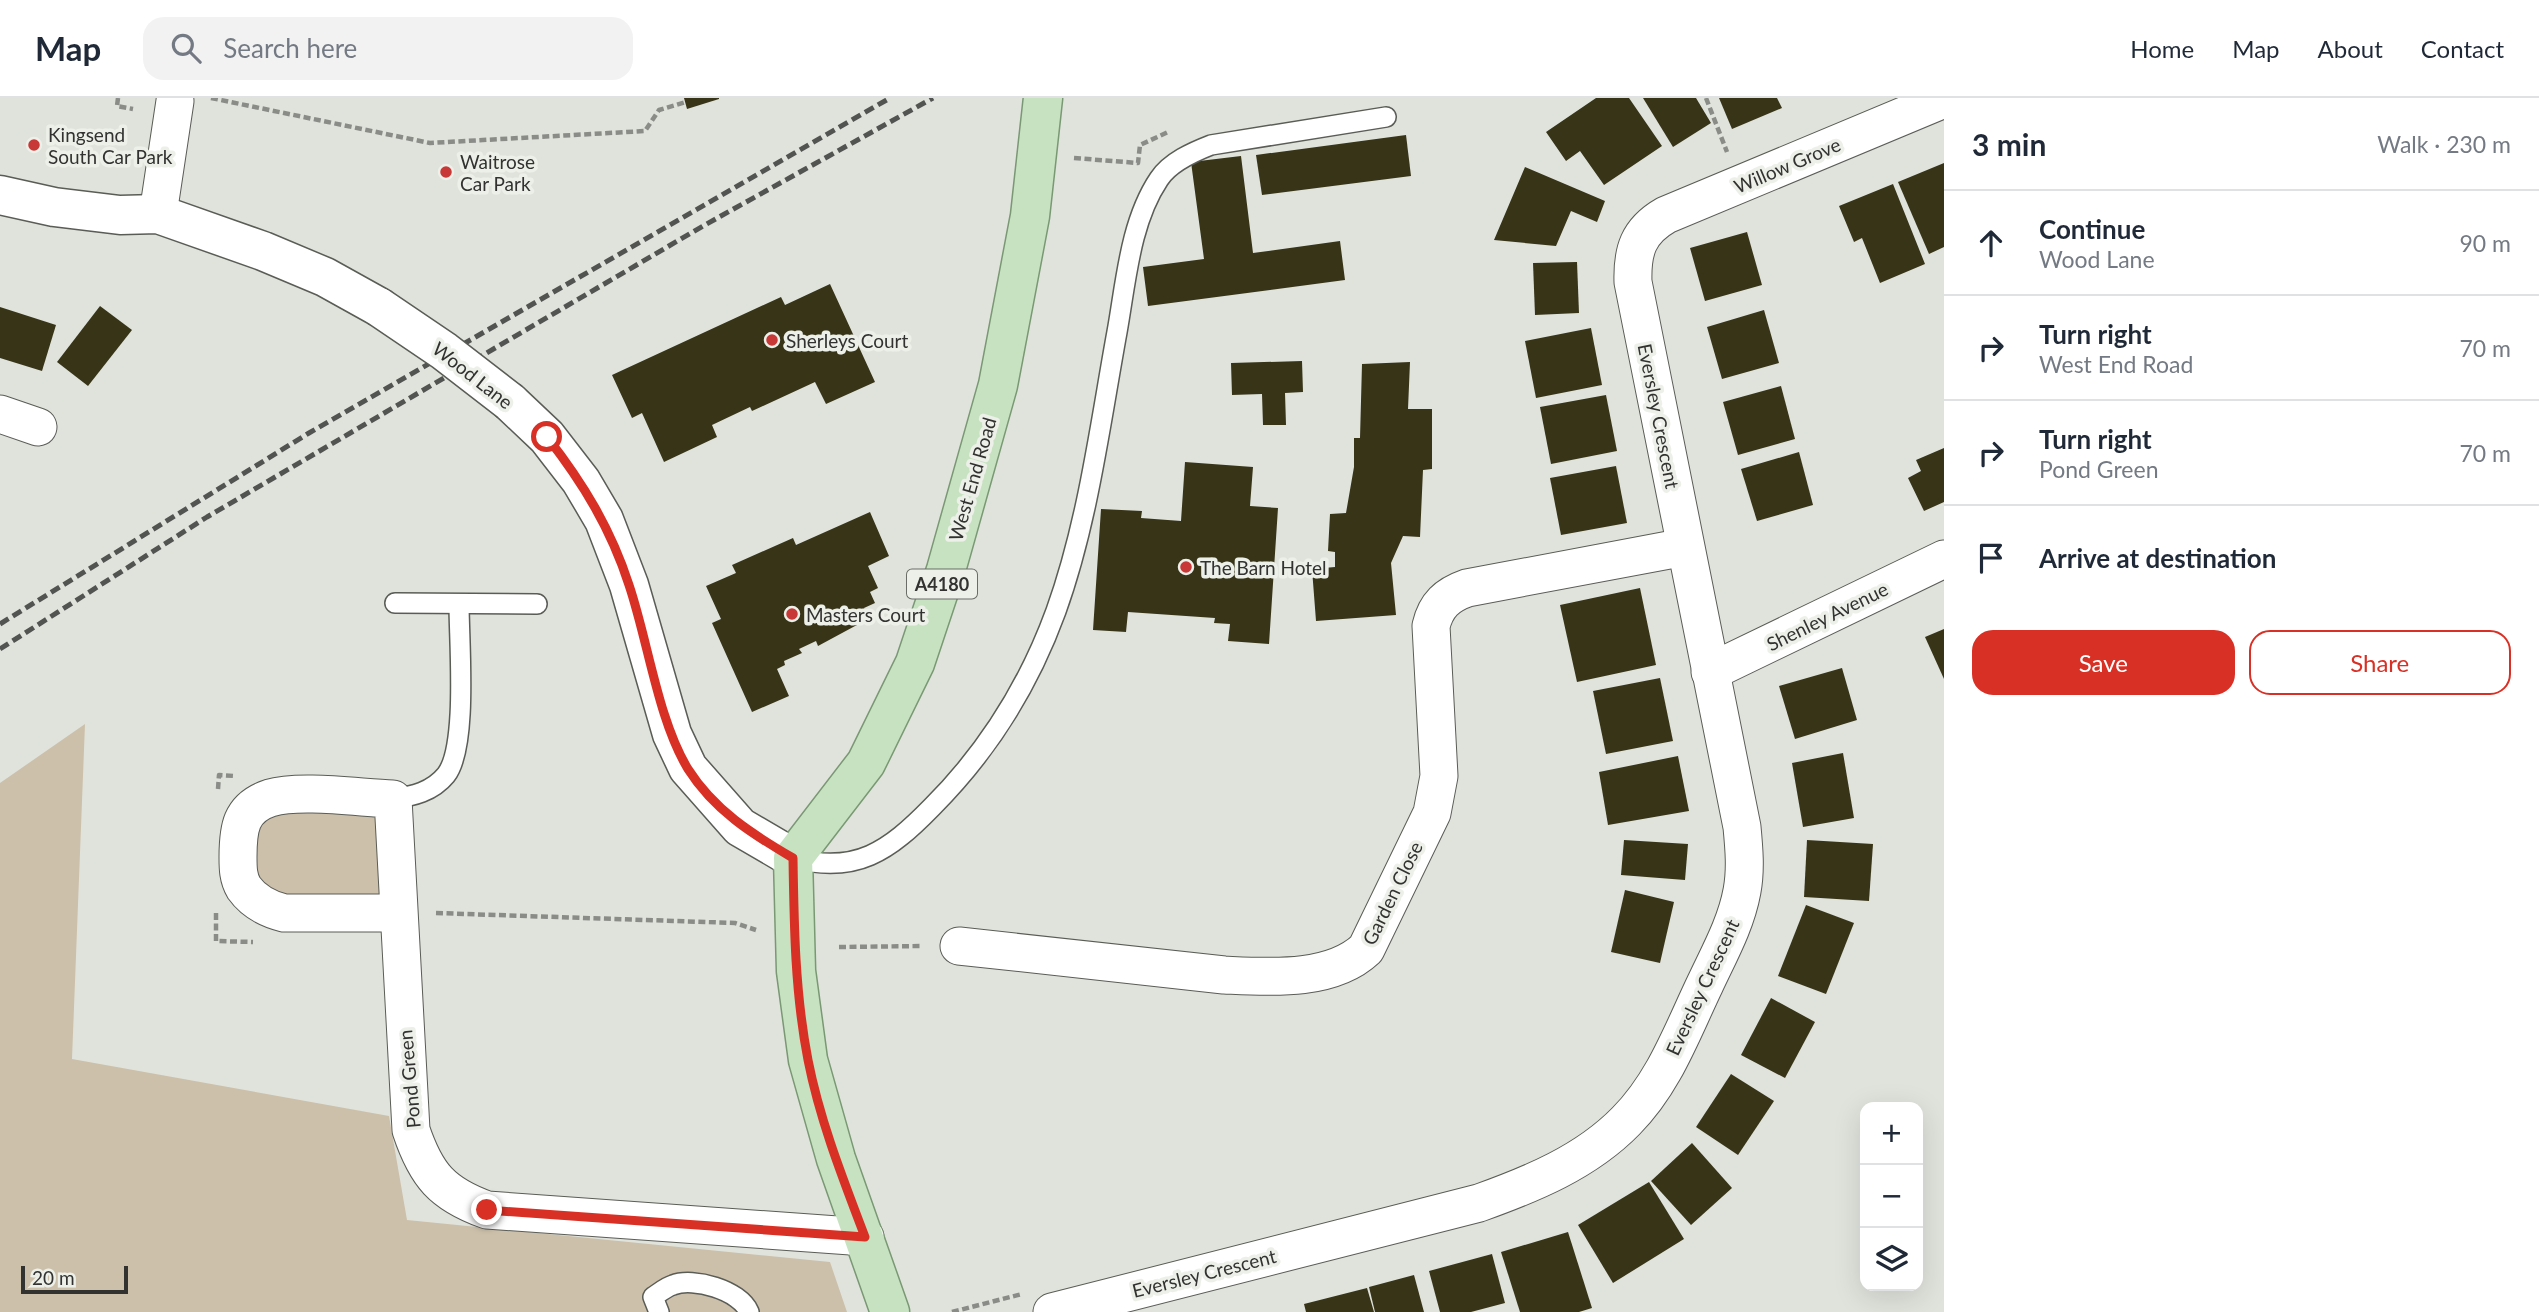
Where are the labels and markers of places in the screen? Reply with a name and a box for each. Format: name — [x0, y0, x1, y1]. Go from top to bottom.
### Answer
place label: Kingsend South Car Park — [48, 123, 173, 168]
marker: Kingsend South Car Park — [26, 137, 42, 153]
place label: Waitrose Car Park — [460, 150, 535, 195]
marker: Waitrose Car Park — [438, 164, 454, 180]
place label: Sherleys Court — [786, 329, 908, 352]
marker: Sherleys Court — [764, 332, 780, 348]
place label: The Barn Hotel — [1200, 556, 1327, 579]
marker: The Barn Hotel — [1178, 559, 1194, 575]
place label: Masters Court — [806, 603, 926, 626]
marker: Masters Court — [784, 606, 800, 622]

